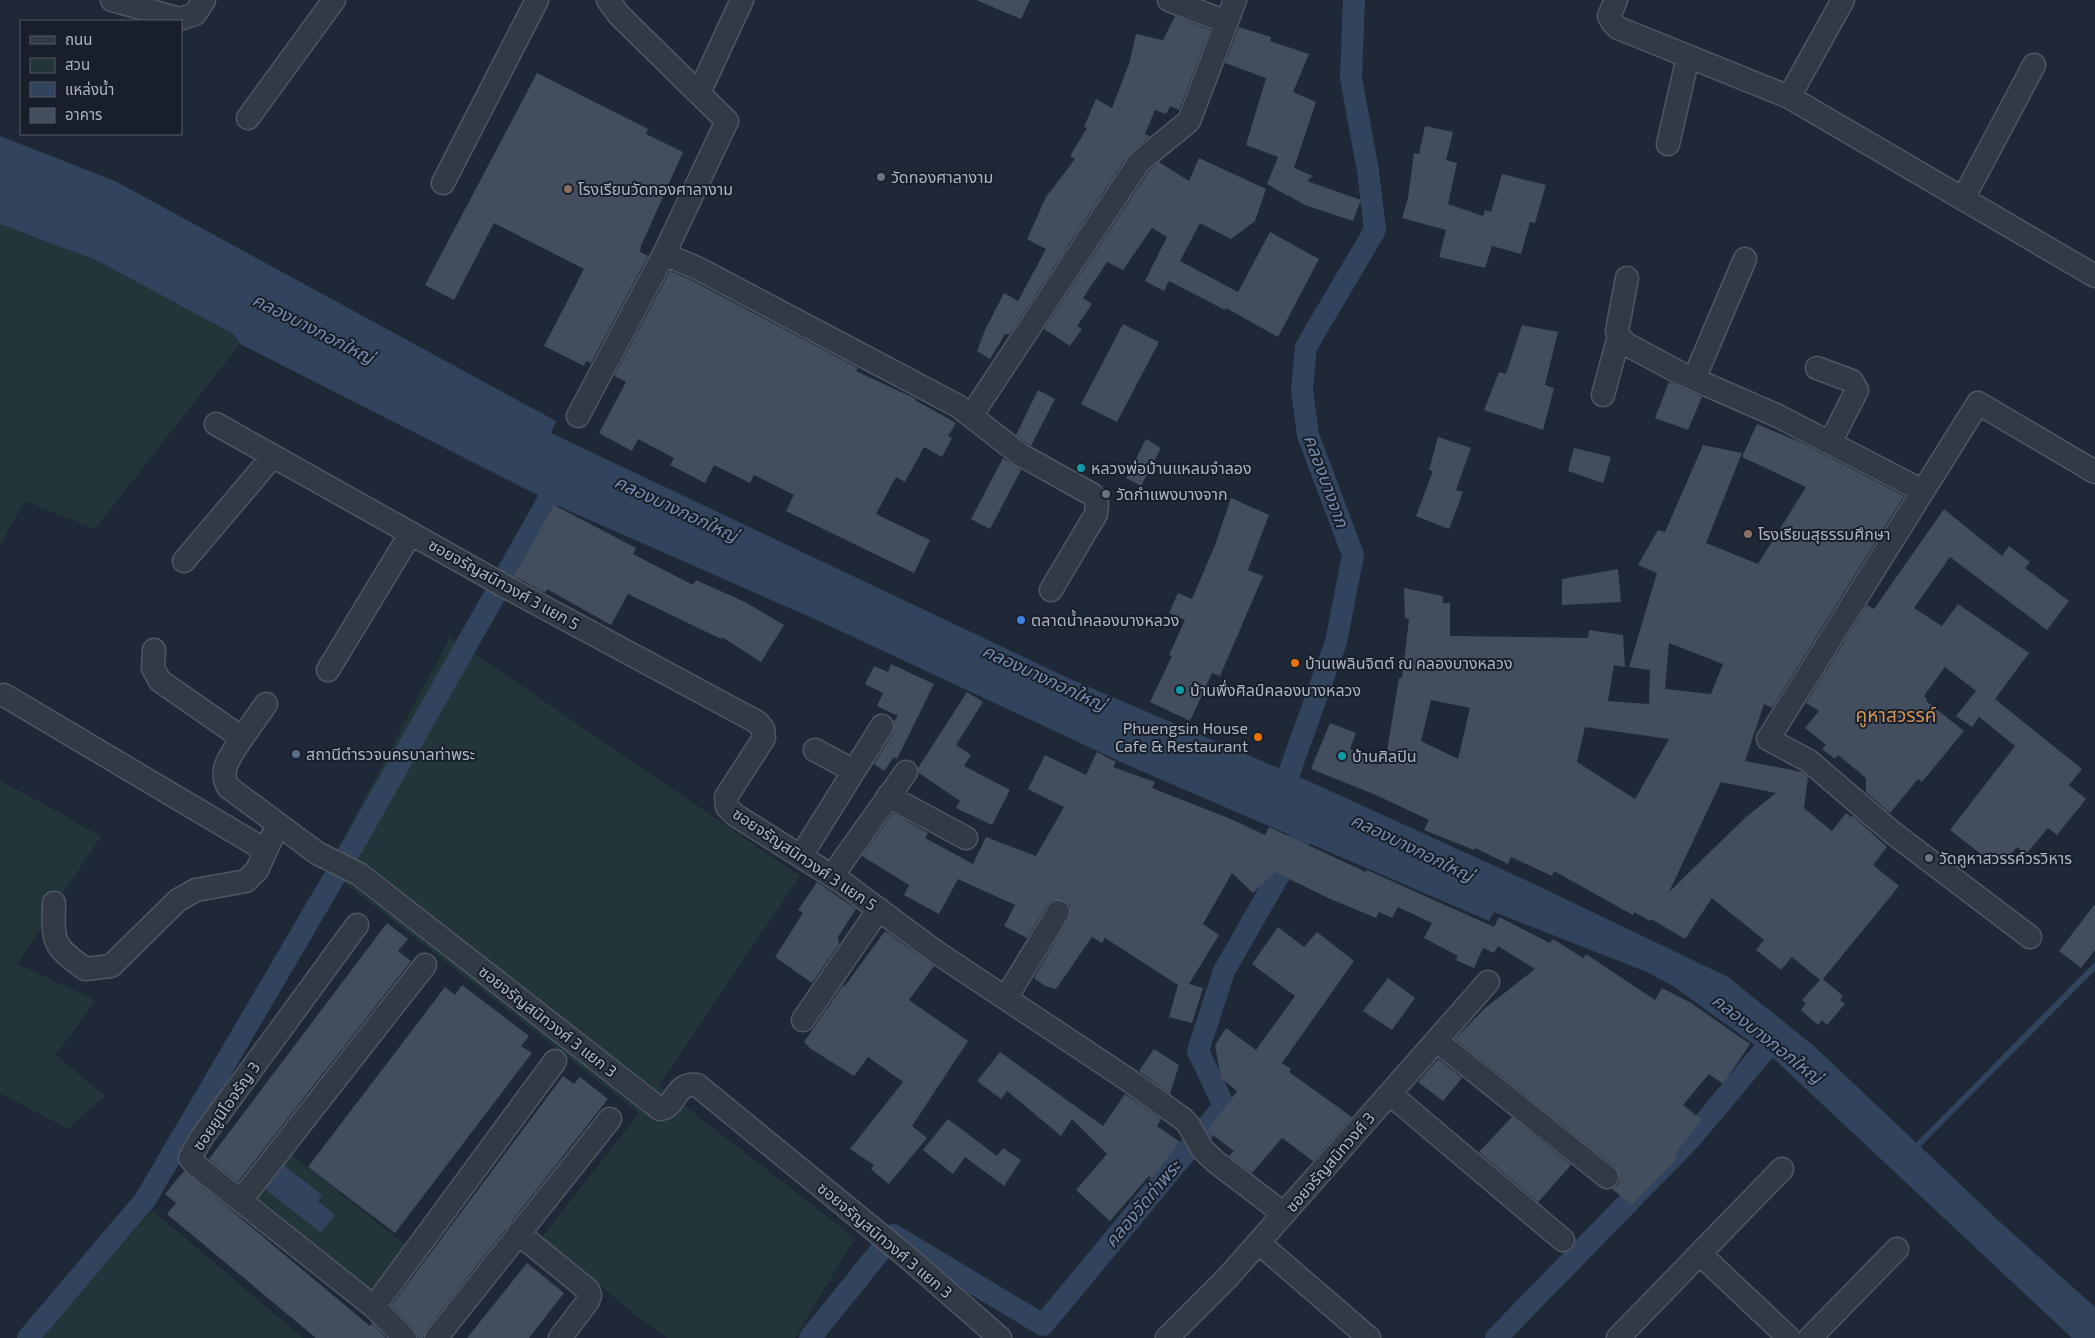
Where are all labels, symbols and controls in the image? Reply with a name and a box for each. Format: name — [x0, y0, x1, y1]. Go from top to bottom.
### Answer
legend — [20, 20, 182, 135]
text: ถนน — [65, 30, 92, 48]
text: สวน — [65, 55, 90, 73]
text: แหล่งน้ำ — [65, 79, 114, 98]
text: อาคาร — [65, 105, 102, 123]
place label: วัดทองศาลางาม — [891, 167, 993, 186]
marker: วัดทองศาลางาม — [875, 171, 887, 183]
place label: โรงเรียนวัดทองศาลางาม — [578, 179, 733, 198]
marker: โรงเรียนวัดทองศาลางาม — [562, 183, 574, 195]
water label: คลองบางกอกใหญ่ — [249, 288, 380, 370]
water label: คลองบางจาก — [1300, 431, 1354, 531]
place label: หลวงพ่อบ้านแหลมจำลอง — [1091, 458, 1252, 477]
marker: หลวงพ่อบ้านแหลมจำลอง — [1075, 462, 1087, 474]
water label: คลองบางกอกใหญ่ — [611, 470, 744, 547]
place label: วัดกำแพงบางจาก — [1116, 484, 1228, 503]
marker: วัดกำแพงบางจาก — [1100, 488, 1112, 500]
place label: โรงเรียนสุธรรมศึกษา — [1758, 524, 1891, 544]
marker: โรงเรียนสุธรรมศึกษา — [1742, 528, 1754, 540]
street label: ซอยจรัญสนิทวงศ์ 3 แยก 5 — [425, 534, 583, 633]
place label: ตลาดน้ำคลองบางหลวง — [1031, 609, 1179, 629]
marker: ตลาดน้ำคลองบางหลวง — [1015, 614, 1027, 626]
water label: คลองบางกอกใหญ่ — [979, 639, 1112, 716]
place label: บ้านเพลินจิตต์ ณ คลองบางหลวง — [1305, 653, 1512, 672]
marker: บ้านเพลินจิตต์ ณ คลองบางหลวง — [1289, 657, 1301, 669]
place label: บ้านพึ่งศิลป์คลองบางหลวง — [1190, 679, 1361, 699]
marker: บ้านพึ่งศิลป์คลองบางหลวง — [1174, 684, 1186, 696]
district label: คูหาสวรรค์ — [1856, 703, 1936, 728]
place label: Phuengsin House Cafe & Restaurant — [1115, 718, 1248, 755]
marker: Phuengsin House Cafe & Restaurant — [1252, 731, 1264, 743]
place label: สถานีตำรวจนครบาลท่าพระ — [306, 744, 475, 763]
place label: บ้านศิลปิน — [1352, 746, 1417, 765]
marker: สถานีตำรวจนครบาลท่าพระ — [290, 748, 302, 760]
marker: บ้านศิลปิน — [1336, 750, 1348, 762]
street label: ซอยจรัญสนิทวงศ์ 3 แยก 5 — [730, 803, 881, 914]
water label: คลองบางกอกใหญ่ — [1348, 808, 1480, 888]
place label: วัดคูหาสวรรค์วรวิหาร — [1939, 848, 2072, 868]
marker: วัดคูหาสวรรค์วรวิหาร — [1923, 852, 1935, 864]
street label: ซอยจรัญสนิทวงศ์ 3 แยก 3 — [476, 961, 621, 1080]
water label: คลองบางกอกใหญ่ — [1708, 989, 1829, 1090]
street label: ซอยยูนิโอจรัญ 3 — [188, 1058, 264, 1154]
street label: ซอยจรัญสนิทวงศ์ 3 — [1281, 1108, 1378, 1216]
water label: คลองวัดท่าพระ — [1099, 1154, 1186, 1251]
street label: ซอยจรัญสนิทวงศ์ 3 แยก 3 — [814, 1178, 956, 1301]

